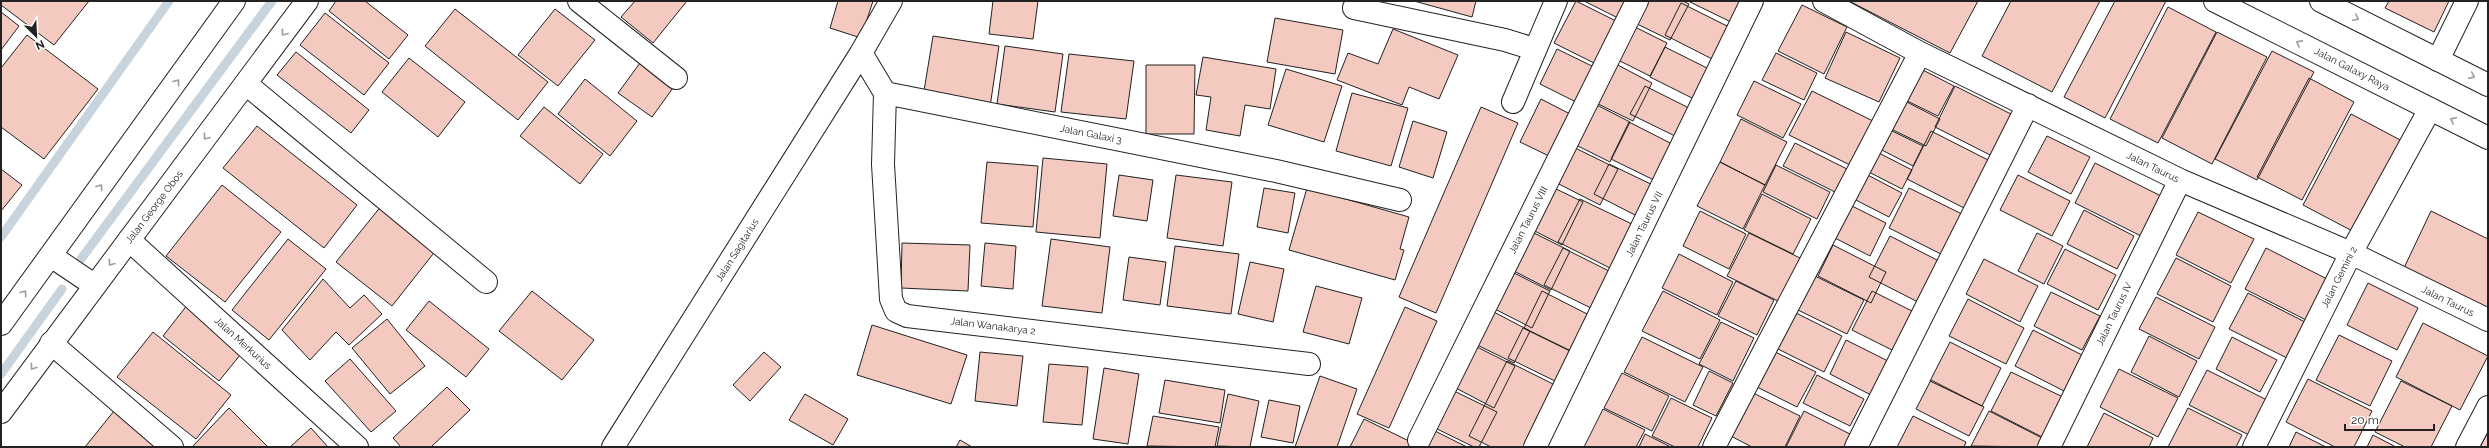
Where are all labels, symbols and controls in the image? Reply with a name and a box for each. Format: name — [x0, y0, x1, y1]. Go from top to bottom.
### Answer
one-way arrow — [2351, 13, 2359, 21]
north arrow — [16, 16, 56, 56]
one-way arrow — [281, 28, 288, 35]
text: N — [33, 37, 46, 52]
one-way arrow — [2296, 40, 2304, 48]
street label: Jalan Galaxy Raya — [2313, 45, 2391, 93]
one-way arrow — [2467, 72, 2475, 79]
one-way arrow — [172, 80, 179, 87]
one-way arrow — [2450, 118, 2457, 125]
street label: Jalan Galaxi 3 — [1059, 123, 1123, 145]
one-way arrow — [203, 133, 211, 140]
street label: Jalan Taurus — [2125, 150, 2181, 185]
street label: Jalan George Obos — [123, 168, 185, 246]
one-way arrow — [95, 185, 102, 192]
street label: Jalan Taurus VIII — [1506, 185, 1550, 255]
street label: Jalan Taurus VII — [1623, 190, 1665, 258]
street label: Jalan Sagitarius — [713, 216, 761, 283]
street label: Jalan Gemini 2 — [2319, 245, 2359, 309]
one-way arrow — [109, 259, 116, 266]
street label: Jalan Taurus IV — [2094, 280, 2134, 347]
street label: Jalan Taurus — [2420, 284, 2476, 319]
one-way arrow — [19, 290, 26, 297]
street label: Jalan Merkurius — [212, 315, 274, 371]
street label: Jalan Wanakarya 2 — [950, 315, 1036, 337]
one-way arrow — [31, 363, 38, 370]
scale bar — [2345, 406, 2434, 432]
text: 20 m — [2351, 413, 2379, 427]

